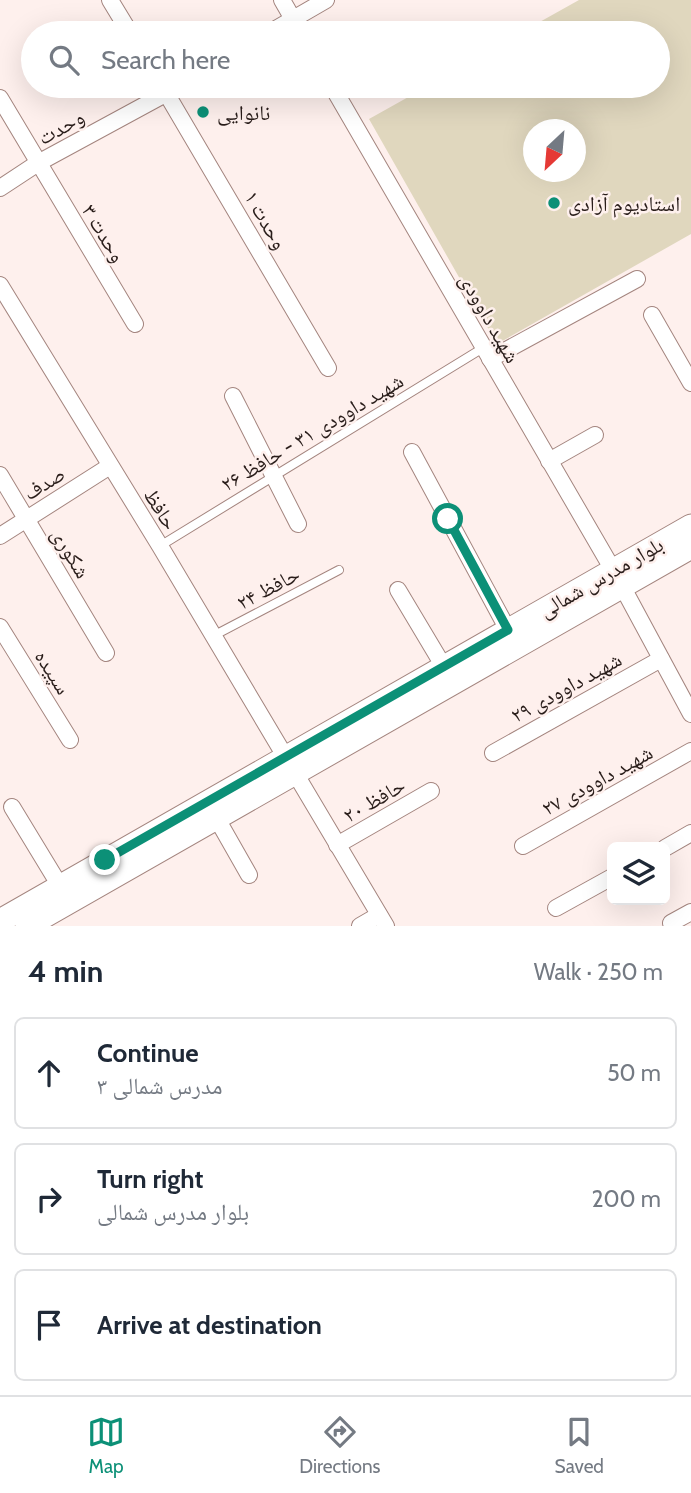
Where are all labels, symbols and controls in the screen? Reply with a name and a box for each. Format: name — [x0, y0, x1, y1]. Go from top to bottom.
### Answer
search box — [21, 21, 670, 98]
icon: search — [45, 41, 83, 79]
text: Search here — [101, 44, 230, 76]
place label: نانوایی — [217, 100, 270, 126]
street label: وحدت — [33, 104, 89, 150]
marker: نانوایی — [195, 104, 211, 120]
north arrow — [523, 119, 586, 182]
street label: وحدت ۱ — [239, 186, 293, 254]
place label: استادیوم آزادی — [568, 191, 680, 218]
marker: استادیوم آزادی — [546, 195, 562, 211]
street label: وحدت ۳ — [77, 199, 131, 267]
street label: شهید داوودی — [454, 269, 526, 367]
street label: شهید داوودی ۳۱ - حافظ ۲۶ — [216, 368, 408, 496]
street label: صدف — [19, 461, 69, 505]
street label: حافظ — [139, 484, 183, 534]
route start — [432, 503, 463, 534]
street label: شکوری — [46, 523, 96, 583]
street label: بلوار مدرس شمالی — [535, 531, 668, 623]
street label: حافظ ۲۴ — [232, 561, 304, 615]
street label: سپیده — [30, 645, 76, 699]
street label: شهید داوودی ۲۹ — [506, 646, 626, 728]
street label: شهید داوودی ۲۷ — [537, 739, 657, 821]
street label: حافظ ۲۰ — [339, 772, 409, 828]
map controls — [607, 842, 670, 905]
button: layers — [607, 842, 670, 905]
route end — [89, 844, 120, 875]
text: 4 min — [28, 953, 103, 990]
text: Walk · 250 m — [534, 958, 663, 986]
text: Continue — [97, 1037, 199, 1069]
icon: ahead — [30, 1054, 68, 1092]
text: 50 m — [607, 1059, 661, 1087]
text: مدرس شمالی ۳ — [97, 1072, 222, 1100]
text: Turn right — [97, 1163, 203, 1195]
icon: right — [30, 1180, 68, 1218]
text: 200 m — [591, 1185, 661, 1213]
text: بلوار مدرس شمالی — [97, 1198, 249, 1226]
icon: arrive — [30, 1306, 68, 1344]
text: Arrive at destination — [97, 1309, 322, 1341]
tab: Map — [87, 1413, 125, 1478]
tab: Directions — [299, 1413, 380, 1478]
tab: Saved — [555, 1413, 604, 1478]

